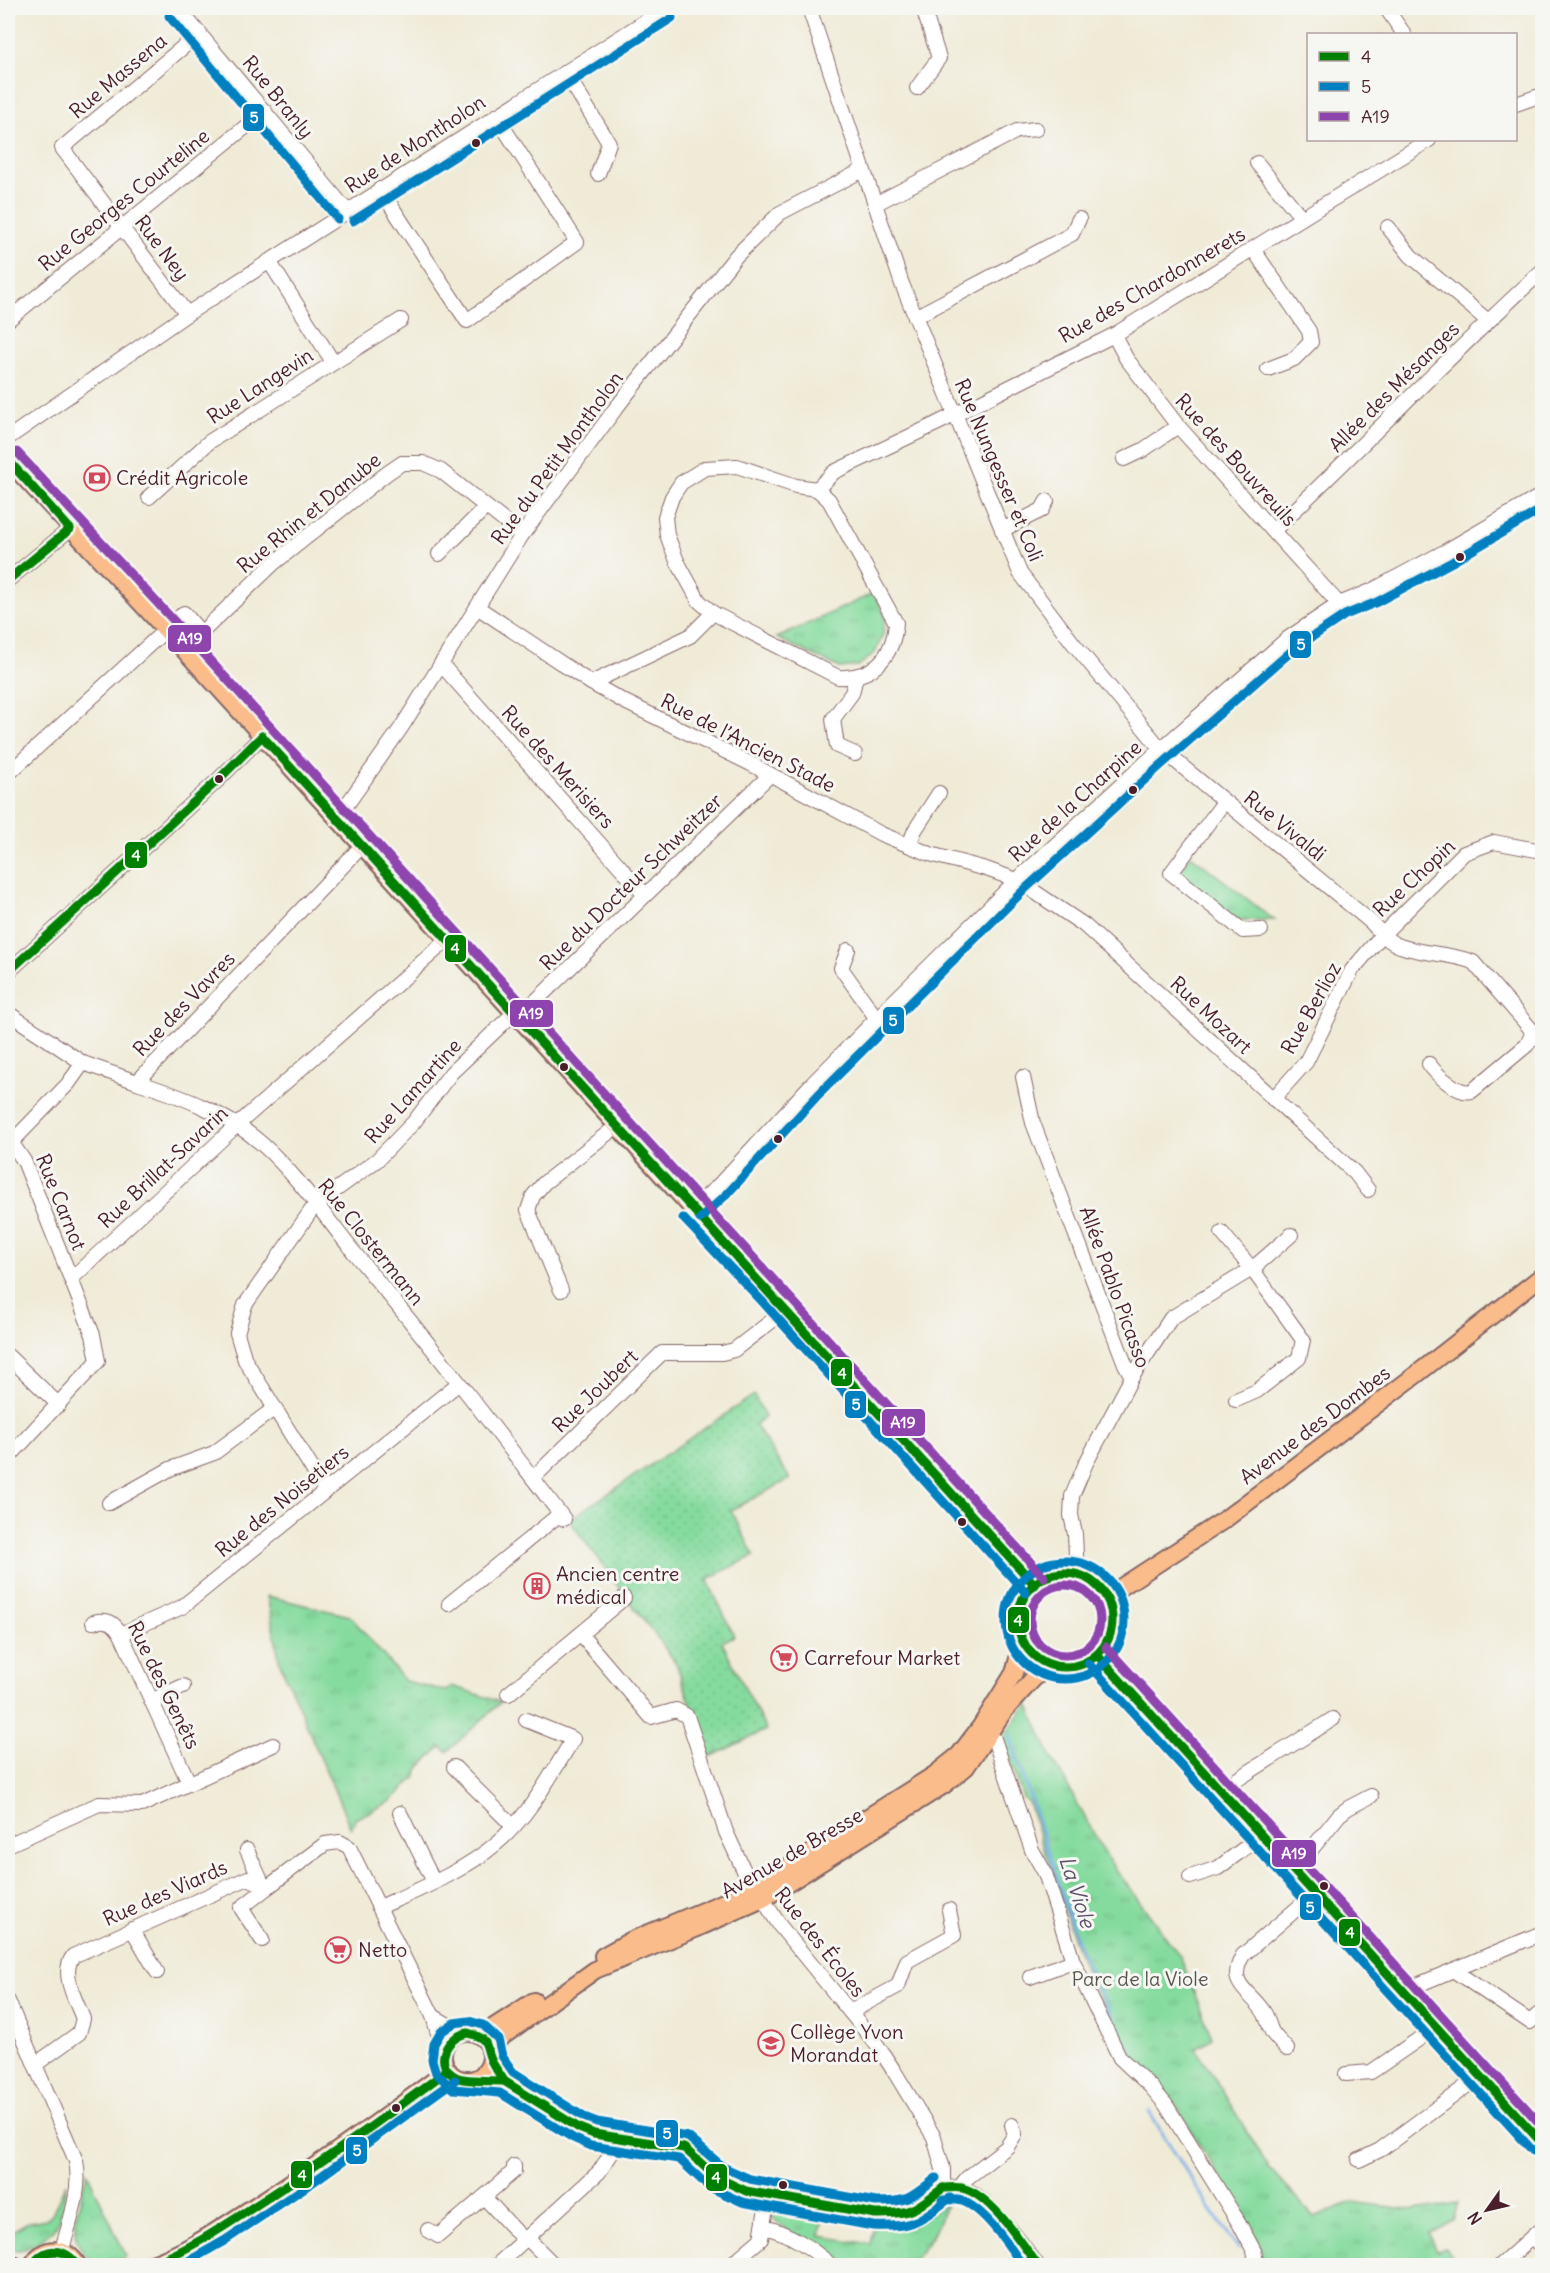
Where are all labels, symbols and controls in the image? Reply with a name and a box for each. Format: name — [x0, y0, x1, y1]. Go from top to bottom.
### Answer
street label: Rue Massena — [64, 28, 171, 124]
legend — [1307, 33, 1517, 141]
text: 4 — [1361, 45, 1371, 68]
street label: Rue Branly — [237, 50, 319, 143]
text: 5 — [1361, 75, 1371, 98]
street label: Rue de Montholon — [340, 89, 490, 198]
line badge: 5 — [242, 103, 265, 132]
text: A19 — [1361, 105, 1390, 128]
text: 5 — [249, 107, 259, 127]
street label: Rue Georges Courteline — [33, 123, 214, 276]
unlabelled marker — [470, 137, 482, 149]
street label: Rue Ney — [130, 210, 195, 285]
street label: Rue des Chardonnerets — [1054, 221, 1249, 348]
street label: Allée des Mésanges — [1323, 316, 1464, 457]
street label: Rue Langevin — [202, 342, 317, 429]
street label: Rue du Petit Montholon — [485, 366, 628, 549]
street label: Rue Nungesser et Coli — [950, 375, 1049, 565]
street label: Rue des Bouvreuils — [1170, 388, 1302, 531]
street label: Rue Rhin et Danube — [232, 447, 386, 578]
bank icon: Crédit Agricole — [82, 463, 112, 493]
place label: Crédit Agricole — [116, 465, 248, 490]
unlabelled marker — [1454, 551, 1466, 563]
line badge: A19 — [167, 624, 212, 653]
text: A19 — [177, 628, 203, 648]
line badge: 5 — [1289, 630, 1312, 659]
text: 5 — [1296, 634, 1306, 654]
street label: Rue de l’Ancien Stade — [657, 688, 840, 797]
street label: Rue des Merisiers — [497, 700, 620, 833]
street label: Rue de la Charpine — [1003, 734, 1146, 867]
unlabelled marker — [213, 773, 225, 785]
unlabelled marker — [1127, 784, 1139, 796]
street label: Rue Vivaldi — [1239, 785, 1331, 866]
street label: Rue du Docteur Schweitzer — [534, 788, 727, 975]
street label: Rue Chopin — [1367, 833, 1460, 922]
line badge: 4 — [124, 841, 148, 869]
text: 4 — [131, 845, 141, 865]
line badge: 4 — [444, 934, 467, 963]
text: 4 — [450, 938, 460, 958]
street label: Rue des Vavres — [127, 946, 240, 1061]
street label: Rue Berlioz — [1275, 957, 1346, 1058]
street label: Rue Mozart — [1165, 971, 1258, 1059]
line badge: A19 — [509, 999, 554, 1028]
text: A19 — [518, 1003, 544, 1023]
line badge: 5 — [882, 1006, 905, 1035]
text: 5 — [888, 1010, 898, 1030]
street label: Rue Lamartine — [359, 1033, 466, 1148]
unlabelled marker — [558, 1061, 570, 1073]
street label: Rue Brillat-Savarin — [93, 1100, 233, 1233]
unlabelled marker — [772, 1133, 784, 1145]
street label: Rue Carnot — [31, 1150, 92, 1254]
street label: Rue Clostermann — [313, 1173, 430, 1310]
street label: Allée Pablo Picasso — [1075, 1203, 1156, 1371]
street label: Rue Joubert — [547, 1343, 643, 1438]
line badge: 4 — [830, 1358, 853, 1387]
street label: Avenue des Dombes — [1235, 1360, 1395, 1489]
text: 4 — [837, 1363, 847, 1383]
line badge: 5 — [844, 1390, 867, 1419]
text: 5 — [851, 1394, 861, 1414]
line badge: A19 — [881, 1408, 926, 1437]
text: A19 — [890, 1412, 916, 1432]
street label: Rue des Noisetiers — [210, 1439, 353, 1562]
unlabelled marker — [956, 1516, 968, 1528]
place label: Ancien centre médical — [556, 1561, 679, 1609]
building icon: Ancien centre médical — [522, 1571, 552, 1601]
line badge: 4 — [1007, 1606, 1030, 1634]
text: 4 — [1013, 1610, 1023, 1630]
street label: Rue des Genêts — [123, 1617, 206, 1753]
supermarket icon: Carrefour Market — [769, 1643, 799, 1673]
place label: Carrefour Market — [804, 1645, 961, 1670]
street label: Avenue de Bresse — [716, 1802, 867, 1903]
line badge: A19 — [1271, 1839, 1317, 1868]
text: A19 — [1281, 1843, 1307, 1863]
water label: La Viole — [1053, 1853, 1102, 1933]
street label: Rue des Viards — [99, 1854, 231, 1931]
unlabelled marker — [1318, 1880, 1330, 1892]
street label: Rue des Écoles — [770, 1882, 871, 2002]
line badge: 5 — [1299, 1893, 1322, 1921]
text: 5 — [1305, 1897, 1315, 1917]
line badge: 4 — [1338, 1918, 1361, 1947]
text: 4 — [1345, 1922, 1355, 1942]
supermarket icon: Netto — [323, 1935, 353, 1965]
place label: Netto — [358, 1937, 407, 1962]
park label: Parc de la Viole — [1071, 1966, 1209, 1991]
place label: Collège Yvon Morandat — [790, 2019, 904, 2067]
school or university icon: Collège Yvon Morandat — [756, 2028, 786, 2058]
unlabelled marker — [390, 2102, 402, 2114]
line badge: 5 — [655, 2119, 679, 2148]
text: 5 — [662, 2123, 672, 2143]
line badge: 5 — [345, 2136, 368, 2165]
text: 5 — [352, 2140, 362, 2160]
line badge: 4 — [290, 2160, 313, 2189]
line badge: 4 — [705, 2163, 728, 2192]
text: 4 — [297, 2165, 307, 2185]
text: 4 — [711, 2167, 721, 2187]
unlabelled marker — [777, 2179, 789, 2191]
north arrow — [1457, 2180, 1517, 2240]
text: N — [1463, 2208, 1486, 2229]

